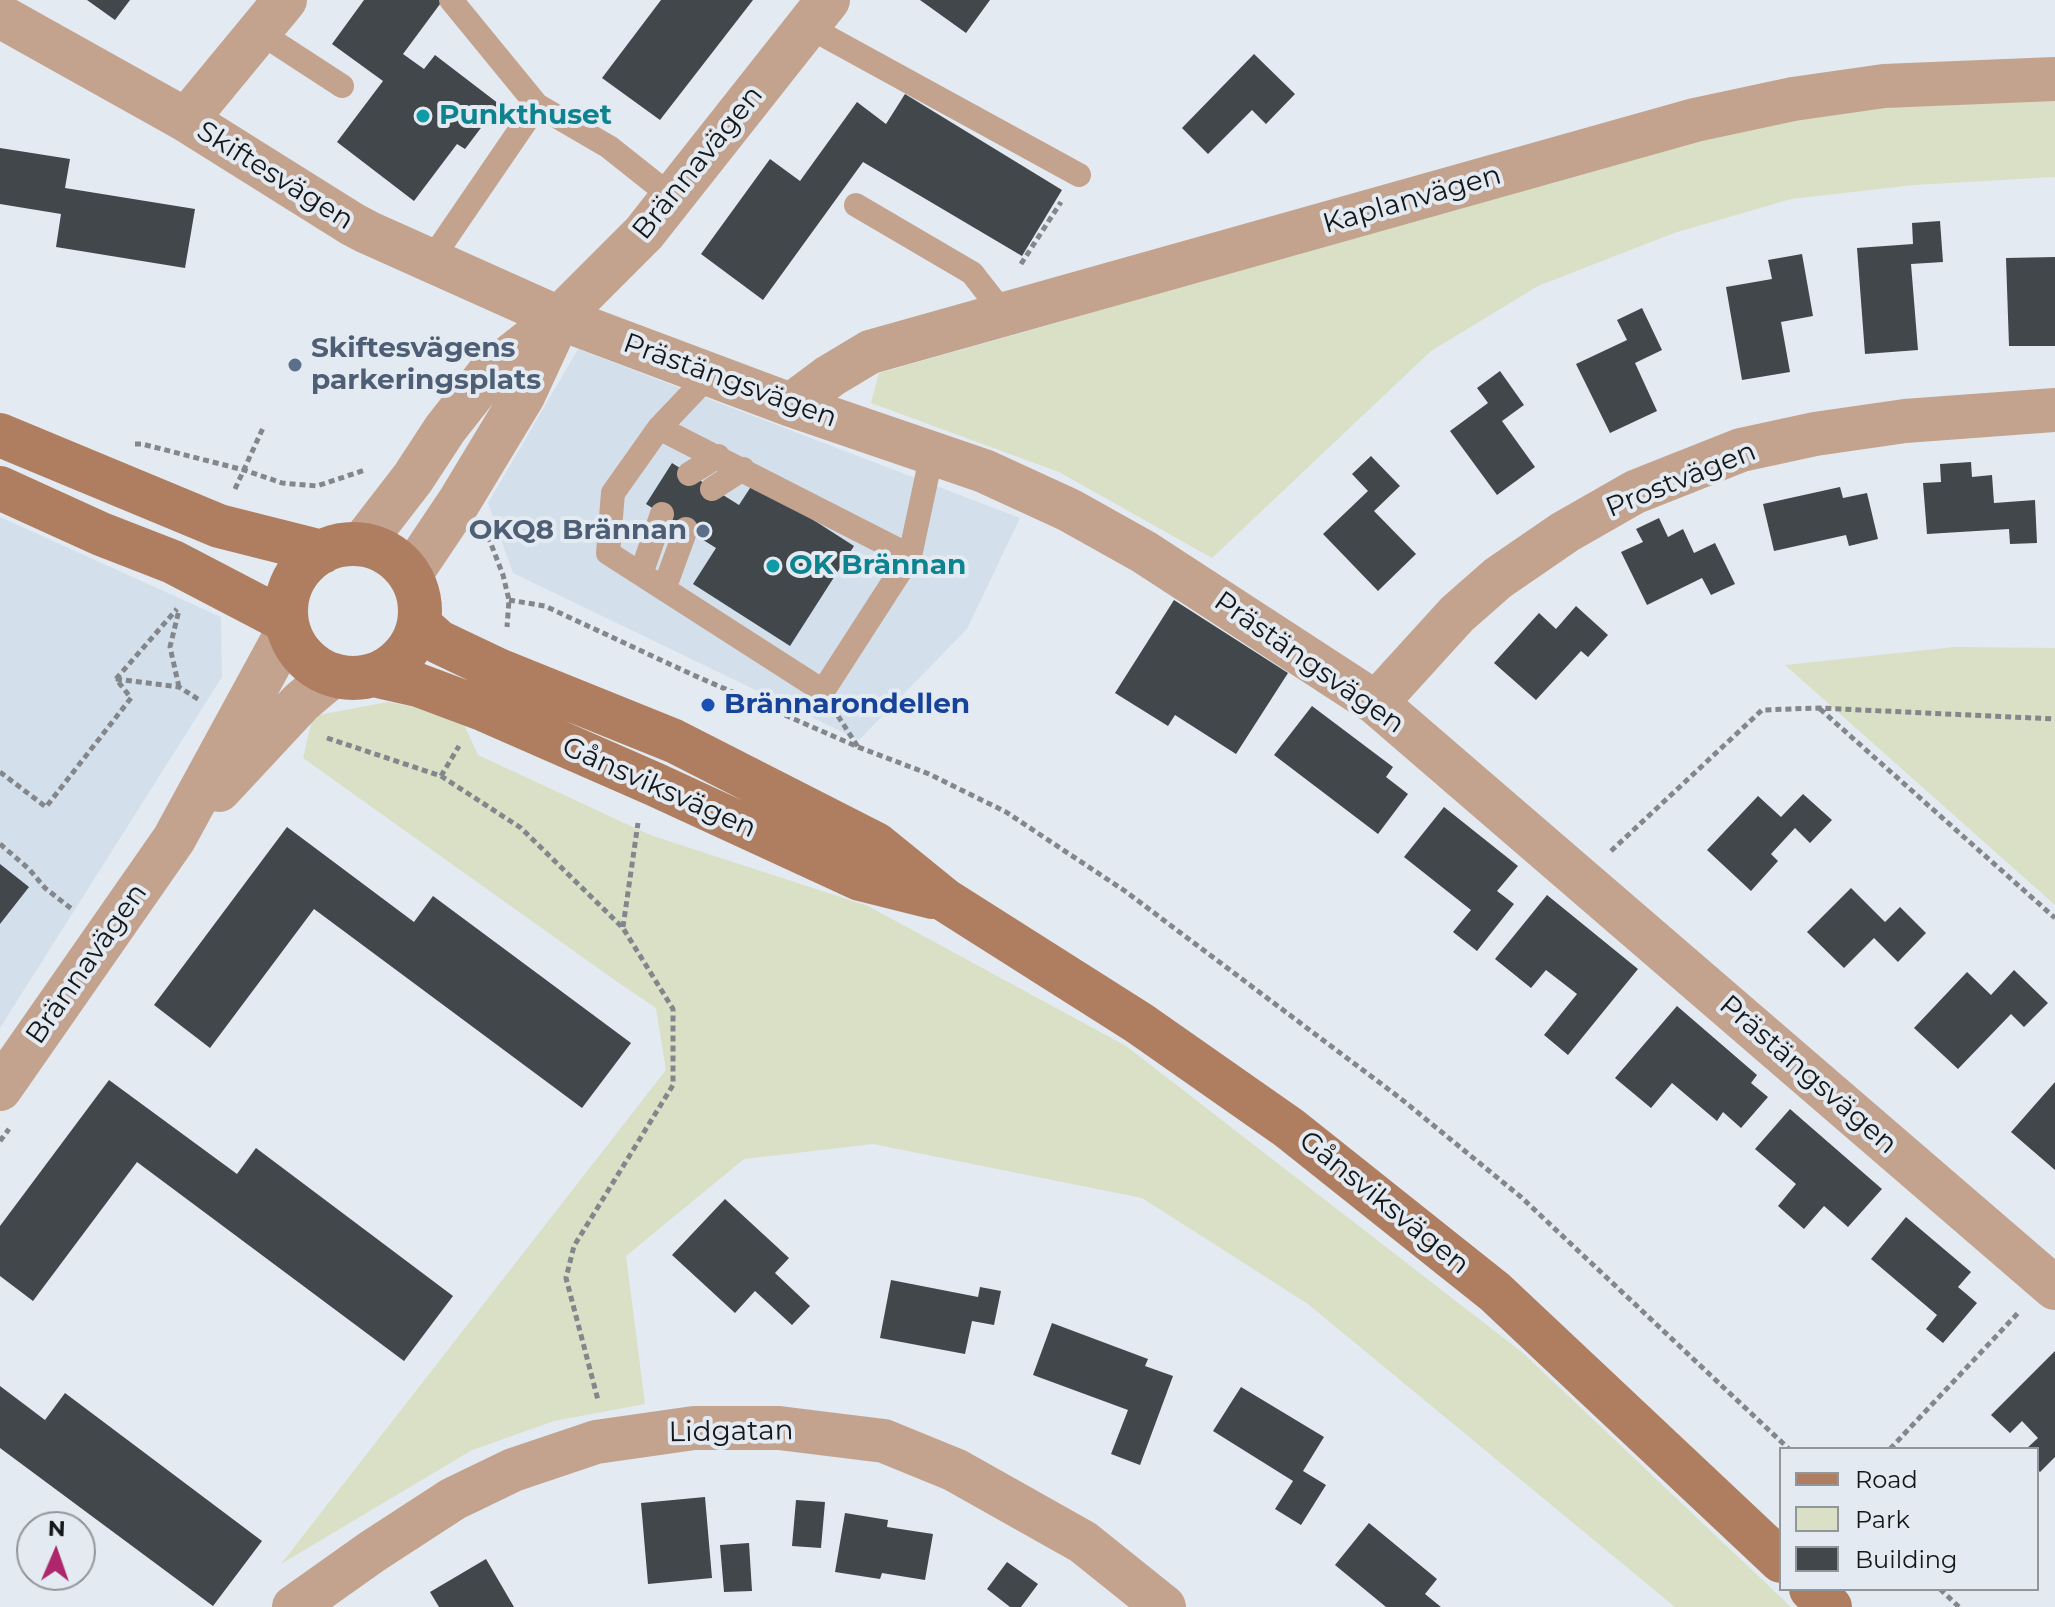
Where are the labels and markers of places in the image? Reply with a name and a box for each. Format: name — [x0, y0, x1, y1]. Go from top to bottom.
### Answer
place label: Punkthuset — [439, 99, 612, 133]
marker: Punkthuset — [414, 107, 432, 125]
place label: Skiftesvägens parkeringsplats — [311, 332, 541, 398]
marker: Skiftesvägens parkeringsplats — [286, 356, 304, 374]
place label: OKQ8 Brännan — [469, 514, 687, 548]
marker: OKQ8 Brännan — [694, 522, 712, 540]
place label: OK Brännan — [789, 549, 966, 583]
marker: OK Brännan — [764, 557, 782, 575]
place label: Brännarondellen — [724, 688, 970, 722]
marker: Brännarondellen — [699, 696, 717, 714]

